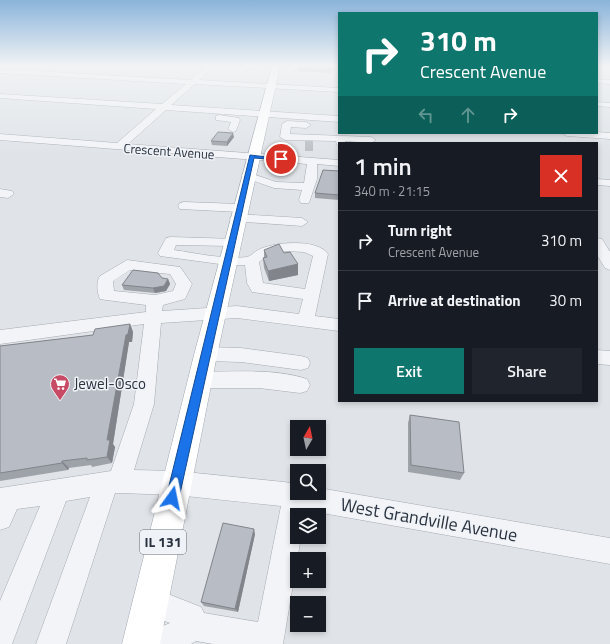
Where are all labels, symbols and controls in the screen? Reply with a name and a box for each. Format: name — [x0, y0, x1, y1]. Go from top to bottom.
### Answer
text: 310 m — [420, 19, 497, 62]
icon: right — [354, 28, 406, 80]
text: Crescent Avenue — [420, 58, 546, 85]
icon: left — [415, 104, 437, 126]
icon: ahead — [457, 104, 479, 126]
icon: right — [499, 104, 521, 126]
street label: Crescent Avenue — [123, 138, 215, 164]
pin — [264, 142, 298, 176]
icon: arrive — [270, 148, 292, 170]
text: 1 min — [354, 148, 412, 184]
button: close — [540, 155, 582, 197]
text: 340 m · 21:15 — [354, 181, 430, 201]
text: Turn right — [388, 219, 452, 242]
text: 310 m — [541, 229, 582, 252]
icon: right — [354, 230, 376, 252]
text: Crescent Avenue — [388, 242, 479, 262]
text: Arrive at destination — [388, 289, 521, 312]
text: 30 m — [549, 289, 582, 312]
icon: arrive — [354, 290, 376, 312]
button: Exit — [354, 348, 464, 394]
button: Share — [472, 348, 582, 394]
place label: Jewel-Osco — [74, 372, 146, 395]
supermarket icon: Jewel-Osco — [49, 373, 71, 401]
north arrow — [290, 420, 326, 456]
map controls — [290, 420, 326, 632]
button: search — [290, 464, 326, 500]
position arrow — [151, 477, 193, 519]
street label: West Grandville Avenue — [339, 491, 520, 548]
button: layers — [290, 508, 326, 544]
road number: IL 131 — [140, 530, 186, 554]
button: + — [290, 552, 326, 588]
button: − — [290, 596, 326, 632]

